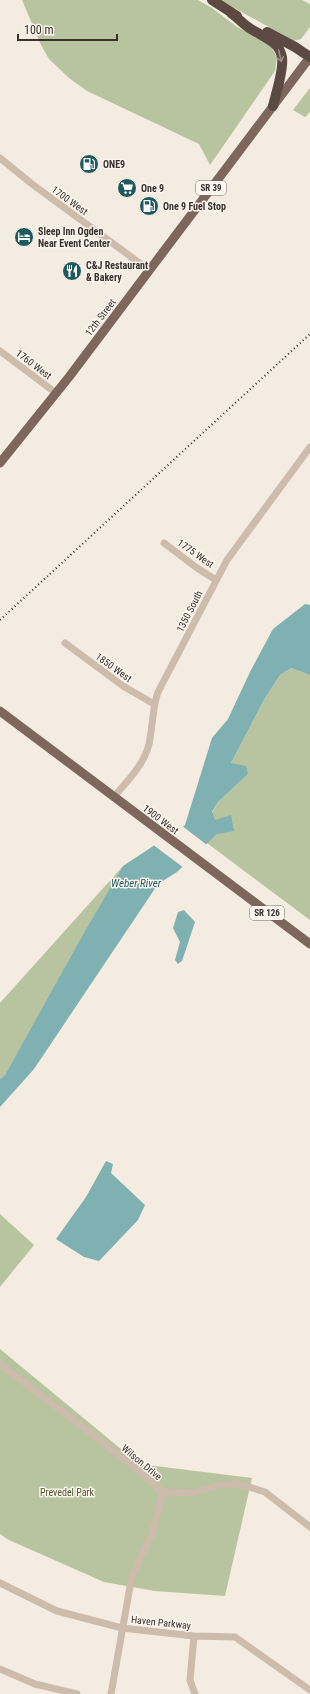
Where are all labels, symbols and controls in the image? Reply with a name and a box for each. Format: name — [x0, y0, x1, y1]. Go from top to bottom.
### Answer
scale bar — [18, 16, 117, 42]
text: 100 m — [24, 23, 54, 37]
one-way arrow — [277, 49, 285, 62]
fuel station icon: ONE9 — [78, 153, 100, 175]
place label: ONE9 — [103, 159, 125, 170]
supermarket icon: One 9 — [116, 177, 138, 199]
road number: SR 39 — [196, 181, 226, 195]
place label: One 9 — [141, 183, 164, 194]
street label: 1700 West — [50, 184, 90, 217]
fuel station icon: One 9 Fuel Stop — [138, 195, 160, 217]
place label: One 9 Fuel Stop — [163, 201, 226, 212]
hotel icon: Sleep Inn Ogden Near Event Center — [13, 226, 35, 248]
place label: Sleep Inn Ogden Near Event Center — [38, 226, 111, 249]
restaurant icon: C&J Restaurant & Bakery — [61, 260, 83, 282]
place label: C&J Restaurant & Bakery — [86, 260, 148, 283]
street label: 12th Street — [83, 297, 118, 338]
street label: 1760 West — [14, 347, 54, 381]
street label: 1775 West — [175, 537, 216, 570]
street label: 1350 South — [174, 589, 205, 634]
street label: 1850 West — [94, 651, 134, 684]
street label: 1900 West — [141, 802, 181, 836]
water label: Weber River — [111, 877, 162, 890]
road number: SR 126 — [250, 906, 284, 920]
street label: Wilson Drive — [119, 1442, 164, 1483]
park label: Prevedel Park — [40, 1487, 95, 1498]
street label: Haven Parkway — [130, 1614, 191, 1631]

